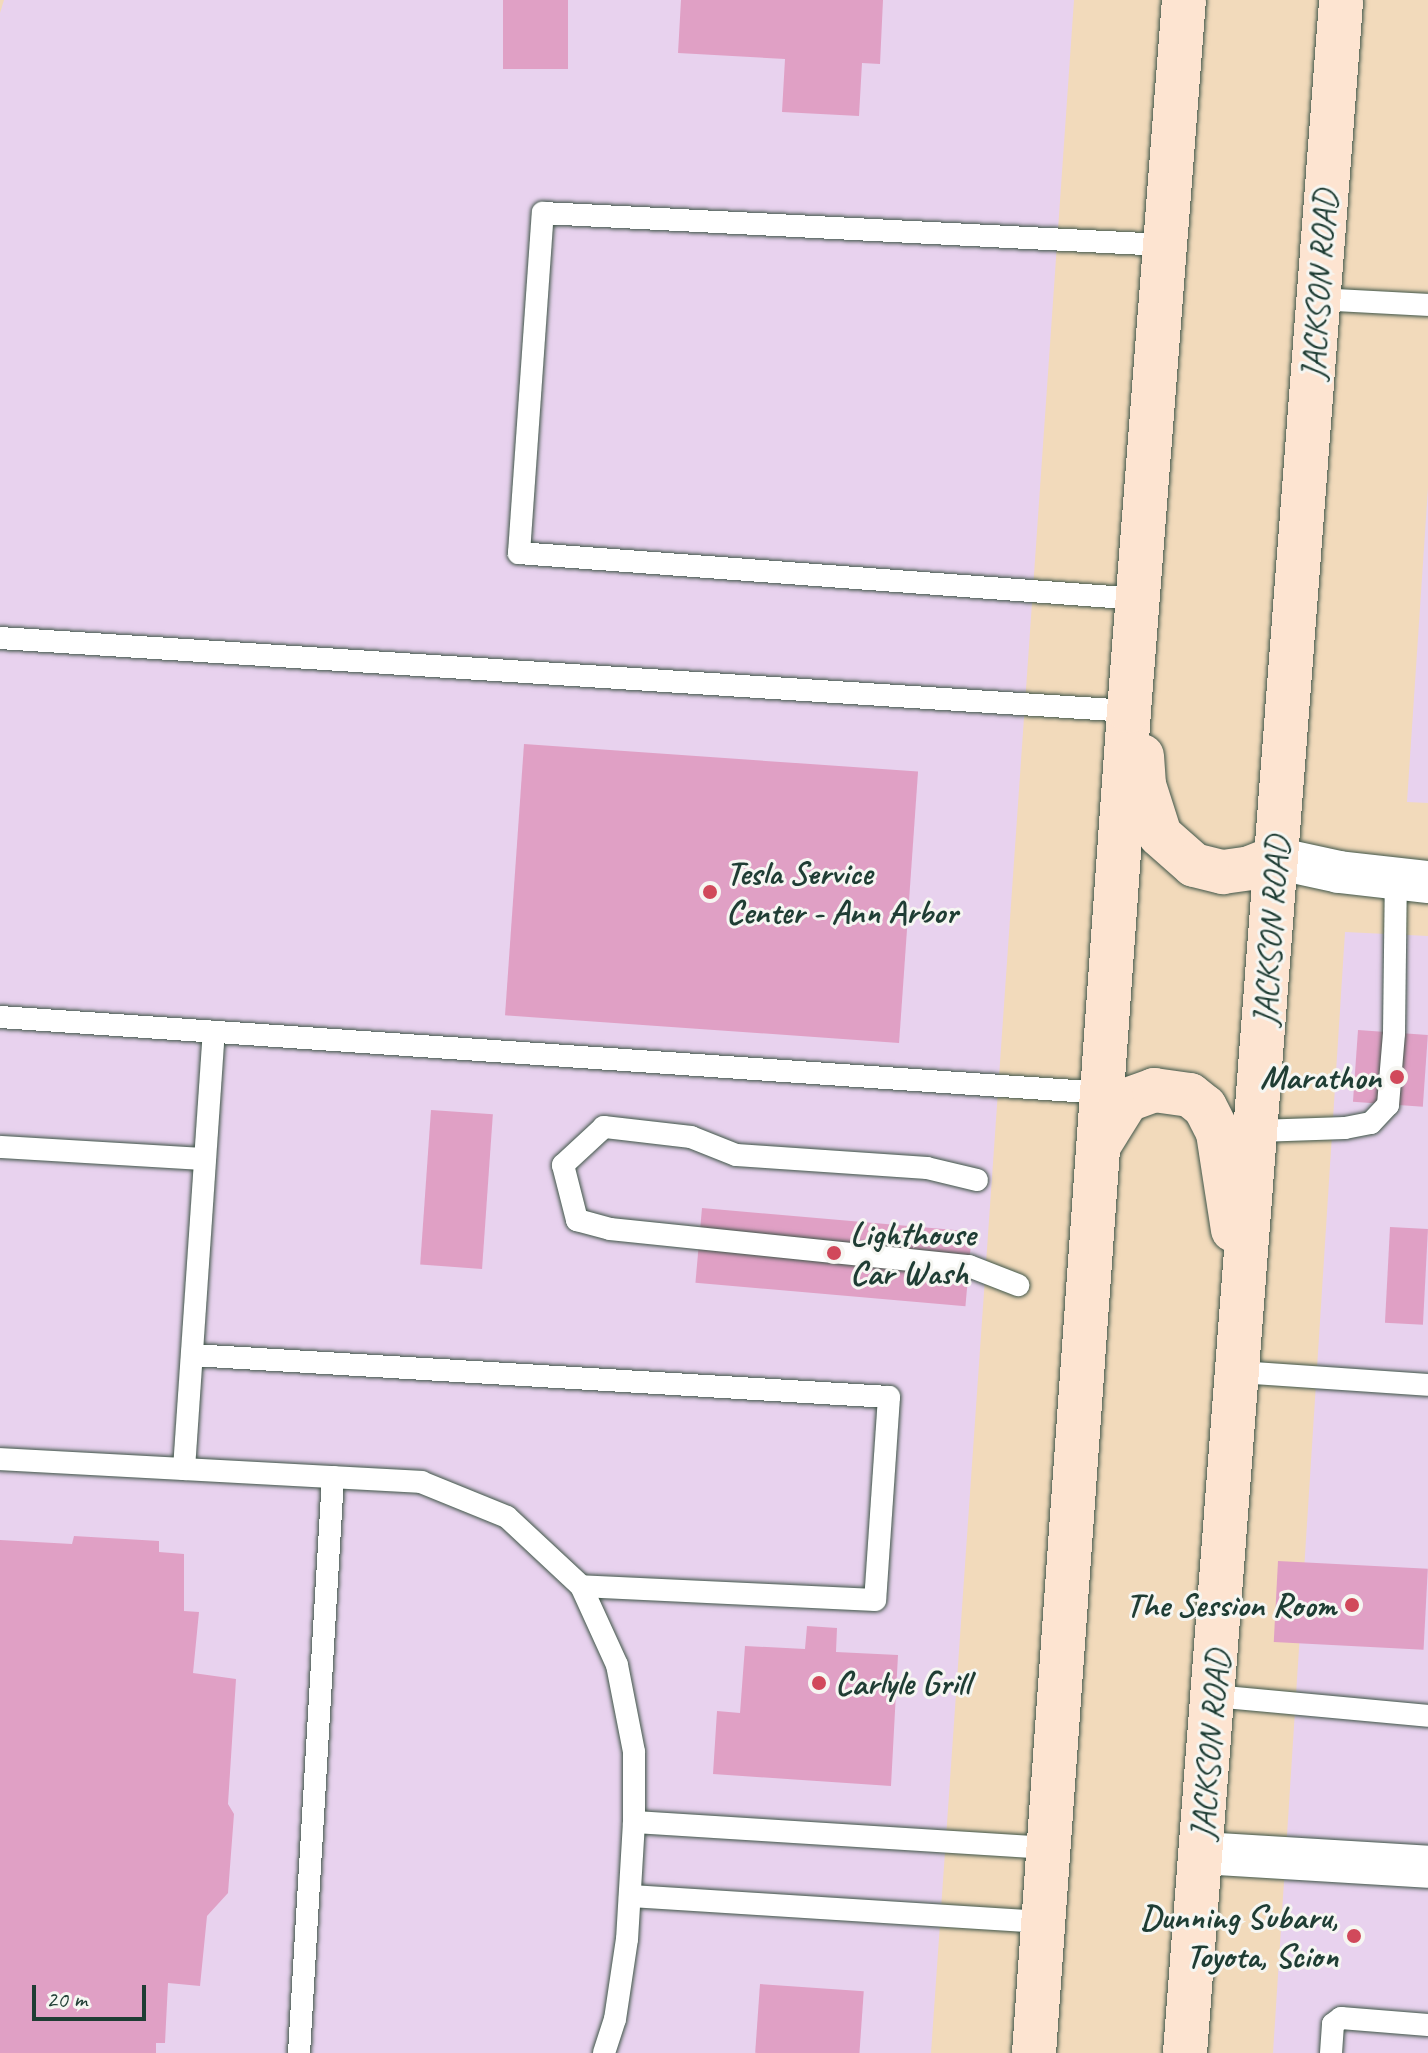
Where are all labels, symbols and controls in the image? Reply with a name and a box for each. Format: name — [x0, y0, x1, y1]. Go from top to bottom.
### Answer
street label: JACKSON ROAD — [1292, 188, 1346, 382]
street label: JACKSON ROAD — [1244, 834, 1298, 1028]
place label: Tesla Service Center - Ann Arbor — [726, 852, 957, 932]
marker: Tesla Service Center - Ann Arbor — [701, 883, 719, 901]
place label: Marathon — [1260, 1057, 1381, 1097]
marker: Marathon — [1388, 1068, 1406, 1086]
place label: Lighthouse Car Wash — [850, 1213, 975, 1292]
marker: Lighthouse Car Wash — [825, 1244, 843, 1262]
place label: The Session Room — [1128, 1585, 1336, 1625]
marker: The Session Room — [1343, 1596, 1361, 1614]
street label: JACKSON ROAD — [1181, 1648, 1239, 1842]
place label: Carlyle Grill — [835, 1663, 970, 1703]
marker: Carlyle Grill — [810, 1674, 828, 1692]
place label: Dunning Subaru, Toyota, Scion — [1142, 1896, 1338, 1976]
marker: Dunning Subaru, Toyota, Scion — [1345, 1927, 1363, 1945]
scale bar — [36, 1969, 150, 2019]
text: 20 m — [46, 1984, 87, 2014]

